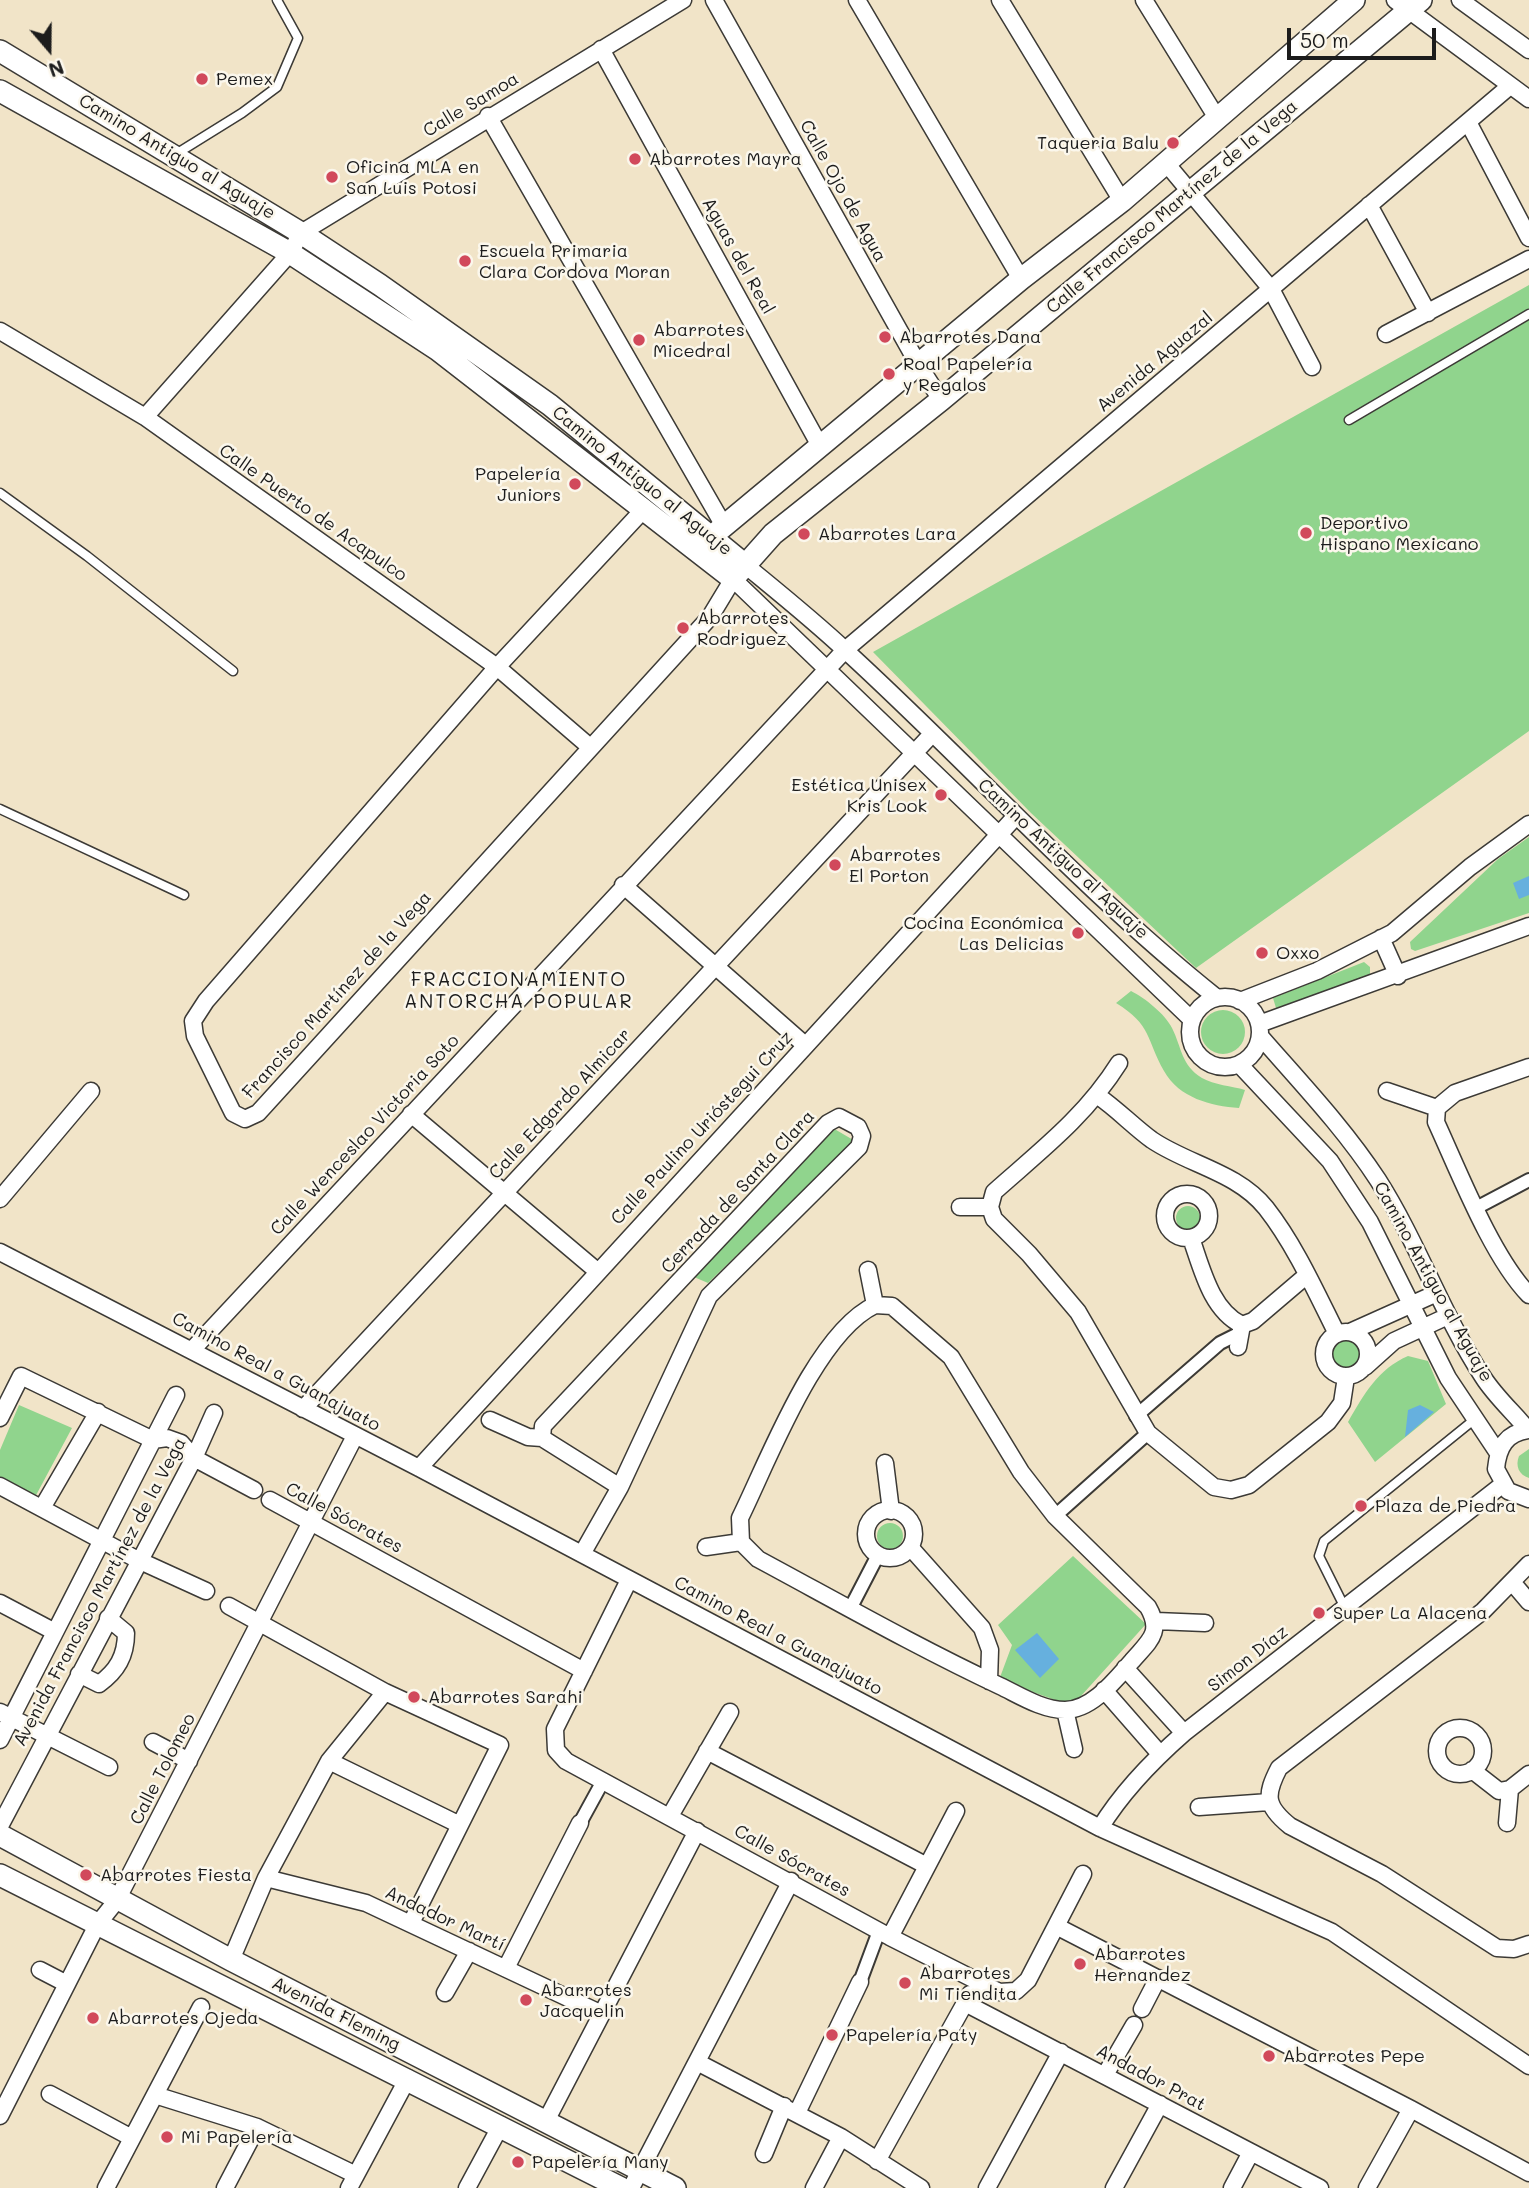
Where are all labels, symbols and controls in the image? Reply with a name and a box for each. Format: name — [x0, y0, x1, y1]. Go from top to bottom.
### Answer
north arrow — [14, 14, 84, 84]
scale bar — [1291, 14, 1440, 58]
text: 50 m — [1300, 26, 1349, 53]
text: N — [45, 55, 67, 83]
place label: Pemex — [216, 68, 273, 90]
street label: Calle Samoa — [419, 68, 523, 142]
marker: Pemex — [194, 71, 210, 87]
street label: Camino Antiguo al Aguaje — [75, 90, 279, 224]
street label: Calle Francisco Martínez de la Vega — [1042, 95, 1302, 319]
street label: Calle Ojo de Agua — [795, 116, 891, 266]
place label: Taqueria Balu — [1037, 132, 1159, 154]
marker: Taqueria Balu — [1165, 135, 1181, 151]
place label: Abarrotes Mayra — [649, 148, 802, 170]
marker: Abarrotes Mayra — [627, 151, 643, 167]
place label: Oficina MLA en San Luis Potosi — [346, 156, 479, 198]
marker: Oficina MLA en San Luis Potosi — [324, 169, 340, 185]
street label: Aguas del Real — [697, 194, 779, 318]
place label: Escuela Primaria Clara Cordova Moran — [479, 240, 670, 282]
marker: Escuela Primaria Clara Cordova Moran — [457, 253, 473, 269]
street label: Avenida Aguazal — [1093, 307, 1217, 417]
place label: Abarrotes Micedral — [653, 319, 745, 362]
place label: Abarrotes Dana — [899, 326, 1041, 348]
marker: Abarrotes Dana — [877, 329, 893, 345]
marker: Abarrotes Micedral — [631, 332, 647, 348]
place label: Roal Papelería y Regalos — [903, 353, 1033, 396]
marker: Roal Papelería y Regalos — [881, 366, 897, 382]
street label: Camino Antiguo al Aguaje — [548, 402, 736, 560]
street label: Calle Puerto de Acapulco — [215, 440, 411, 586]
place label: Papelería Juniors — [475, 463, 561, 505]
marker: Papelería Juniors — [567, 476, 583, 492]
place label: Deportivo Hispano Mexicano — [1320, 512, 1478, 554]
place label: Abarrotes Lara — [818, 523, 956, 545]
marker: Deportivo Hispano Mexicano — [1298, 525, 1314, 541]
marker: Abarrotes Lara — [796, 526, 812, 542]
place label: Abarrotes Rodriguez — [697, 607, 789, 650]
marker: Abarrotes Rodriguez — [675, 620, 691, 636]
place label: Estética Unisex Kris Look — [791, 774, 927, 816]
street label: Camino Antiguo al Aguaje — [973, 774, 1153, 944]
marker: Estética Unisex Kris Look — [933, 787, 949, 803]
place label: Abarrotes El Porton — [849, 844, 941, 886]
marker: Abarrotes El Porton — [827, 857, 843, 873]
street label: Francisco Martínez de la Vega — [238, 887, 436, 1103]
place label: Cocina Económica Las Delicias — [904, 912, 1064, 954]
marker: Cocina Económica Las Delicias — [1070, 925, 1086, 941]
place label: Oxxo — [1276, 942, 1319, 964]
marker: Oxxo — [1254, 945, 1270, 961]
district label: FRACCIONAMIENTO ANTORCHA POPULAR — [406, 969, 632, 1013]
street label: Calle Edgardo Almicar — [485, 1024, 635, 1184]
street label: Calle Paulino Urióstegui Cruz — [607, 1027, 797, 1229]
street label: Calle Wenceslao Victoria Soto — [266, 1030, 464, 1240]
street label: Cerrada de Santa Clara — [657, 1106, 819, 1278]
street label: Camino Antiguo al Aguaje — [1369, 1178, 1497, 1386]
street label: Camino Real a Guanajuato — [168, 1308, 384, 1436]
street label: Avenida Francisco Martínez de la Vega — [9, 1434, 191, 1750]
street label: Calle Sócrates — [282, 1478, 406, 1558]
place label: Plaza de Piedra — [1375, 1495, 1516, 1517]
marker: Plaza de Piedra — [1353, 1498, 1369, 1514]
street label: Camino Real a Guanajuato — [670, 1572, 886, 1700]
place label: Super La Alacena — [1333, 1602, 1488, 1624]
marker: Super La Alacena — [1311, 1605, 1327, 1621]
street label: Simon Díaz — [1204, 1621, 1292, 1697]
place label: Abarrotes Sarahi — [428, 1686, 583, 1708]
marker: Abarrotes Sarahi — [406, 1689, 422, 1705]
street label: Calle Tolomeo — [126, 1710, 200, 1828]
street label: Calle Sócrates — [730, 1820, 854, 1902]
place label: Abarrotes Fiesta — [100, 1864, 252, 1886]
marker: Abarrotes Fiesta — [78, 1867, 94, 1883]
street label: Andador Martí — [381, 1882, 509, 1956]
place label: Abarrotes Hernandez — [1094, 1943, 1191, 1986]
marker: Abarrotes Hernandez — [1072, 1956, 1088, 1972]
place label: Abarrotes Mi Tiendita — [919, 1962, 1017, 2004]
street label: Avenida Fleming — [268, 1972, 404, 2056]
marker: Abarrotes Mi Tiendita — [897, 1975, 913, 1991]
place label: Abarrotes Jacquelin — [540, 1979, 632, 2022]
marker: Abarrotes Jacquelin — [518, 1992, 534, 2008]
place label: Abarrotes Ojeda — [107, 2007, 259, 2029]
marker: Abarrotes Ojeda — [85, 2010, 101, 2026]
place label: Papelería Paty — [846, 2024, 977, 2046]
marker: Papelería Paty — [824, 2027, 840, 2043]
street label: Andador Prat — [1092, 2040, 1210, 2116]
place label: Abarrotes Pepe — [1283, 2045, 1425, 2067]
marker: Abarrotes Pepe — [1261, 2048, 1277, 2064]
place label: Mi Papelería — [181, 2126, 293, 2148]
marker: Mi Papelería — [159, 2129, 175, 2145]
place label: Papelería Many — [532, 2151, 669, 2173]
marker: Papelería Many — [510, 2154, 526, 2170]

